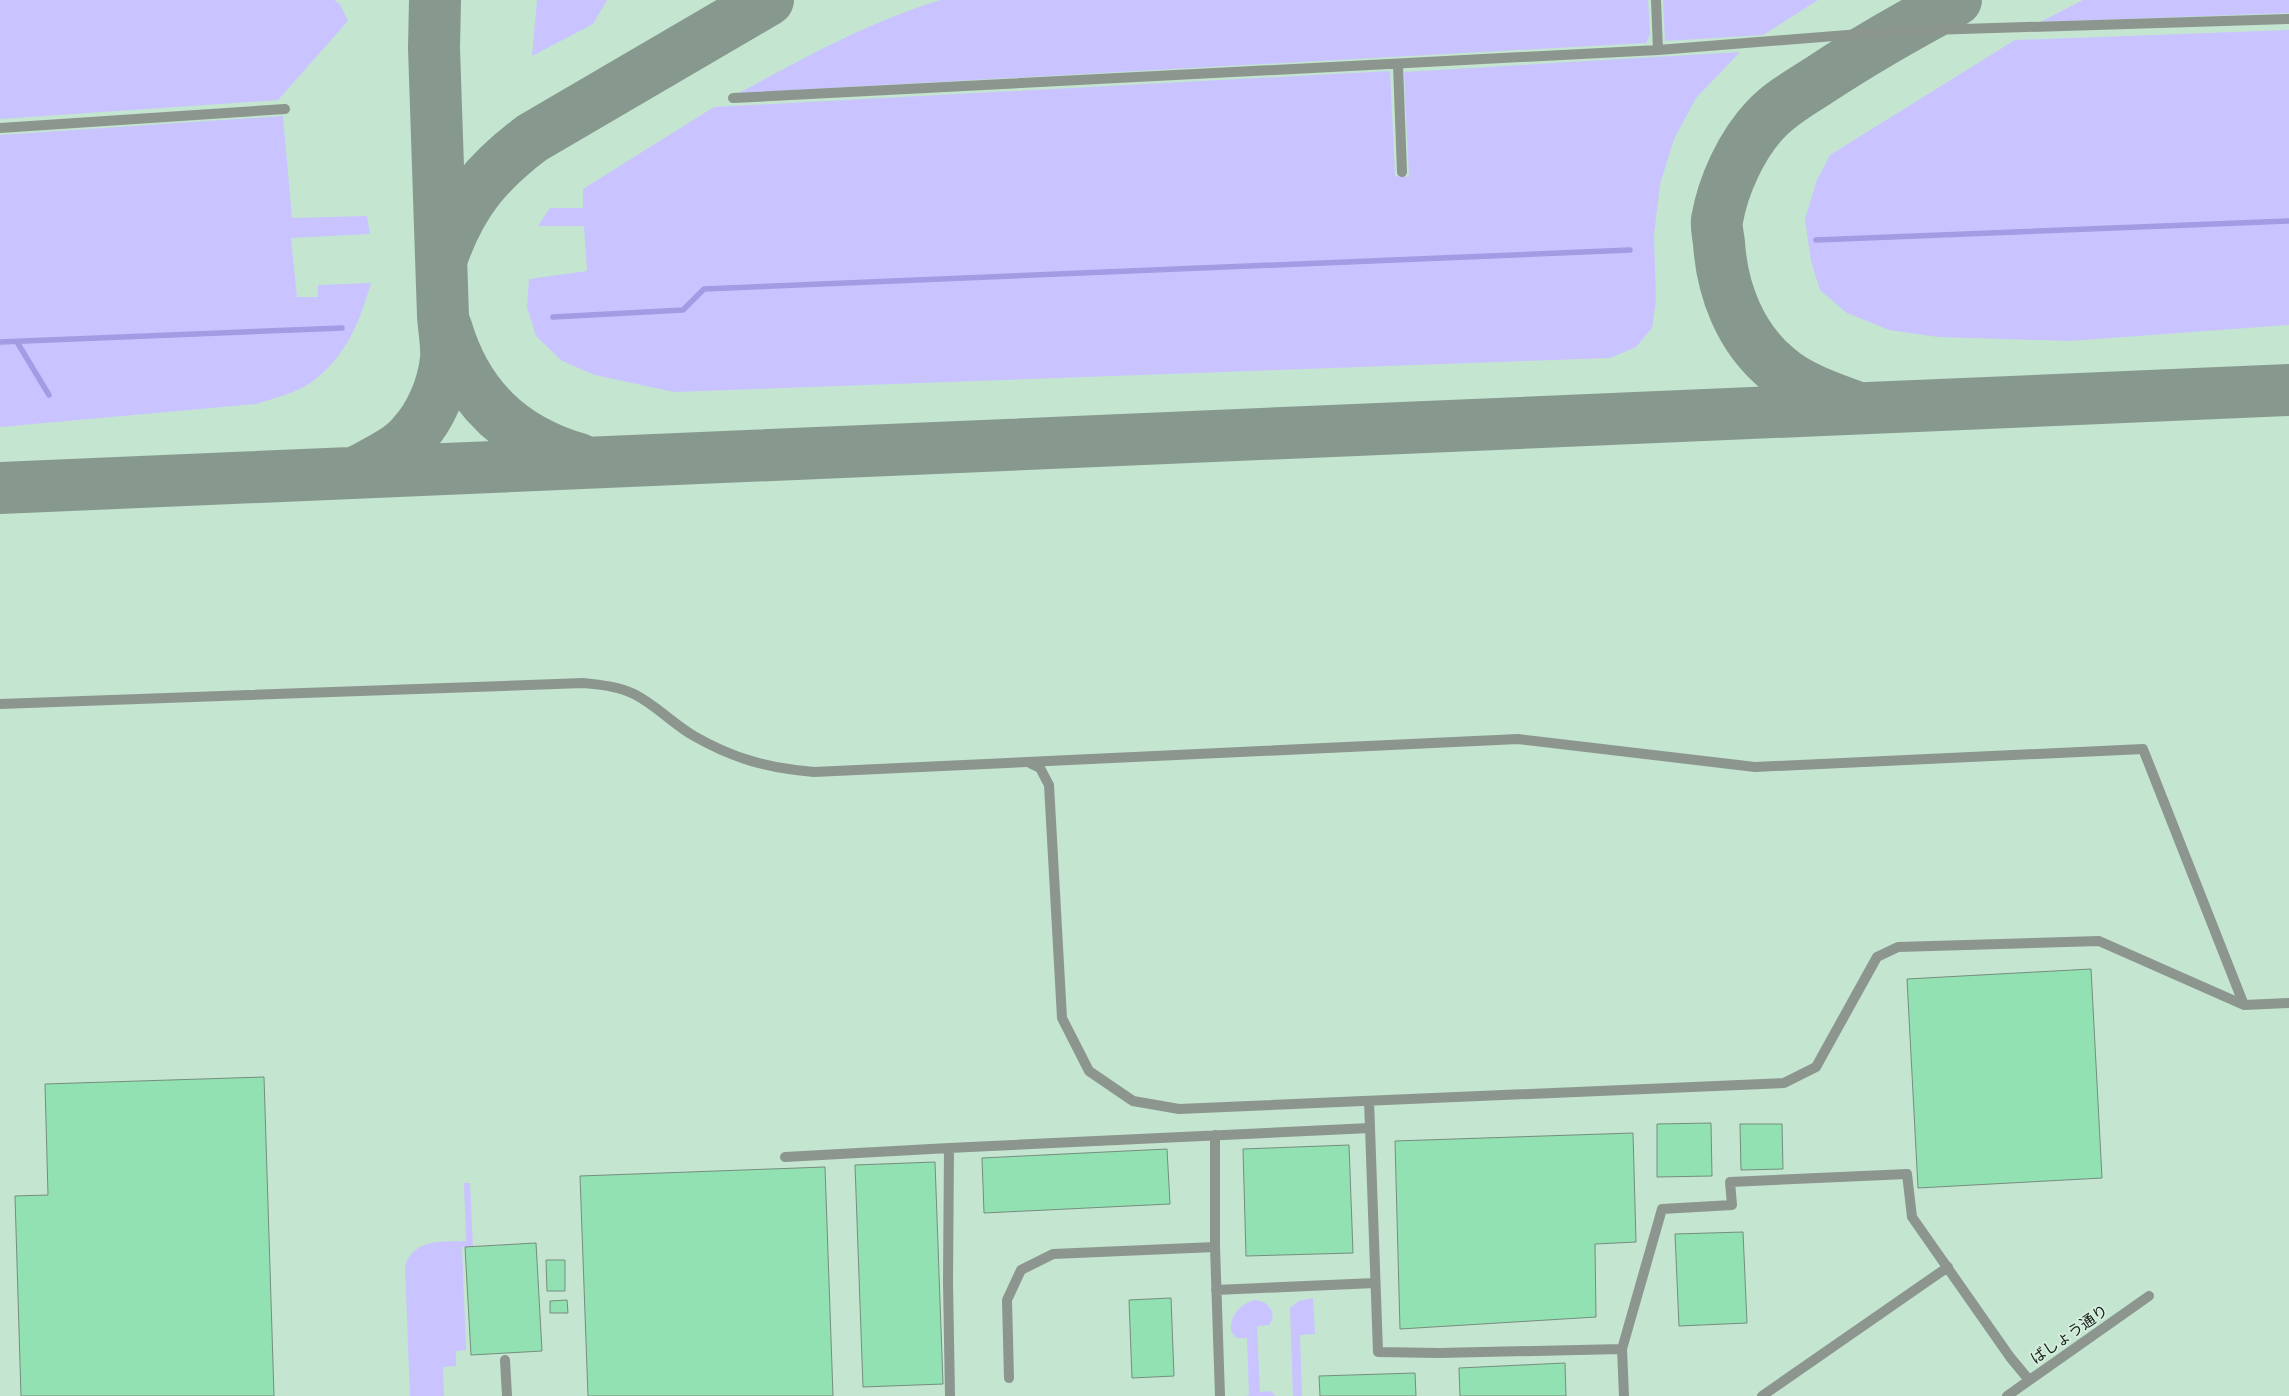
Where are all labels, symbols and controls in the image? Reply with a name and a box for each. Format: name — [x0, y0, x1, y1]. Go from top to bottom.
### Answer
street label: ばしょう通り — [2027, 1301, 2111, 1367]

